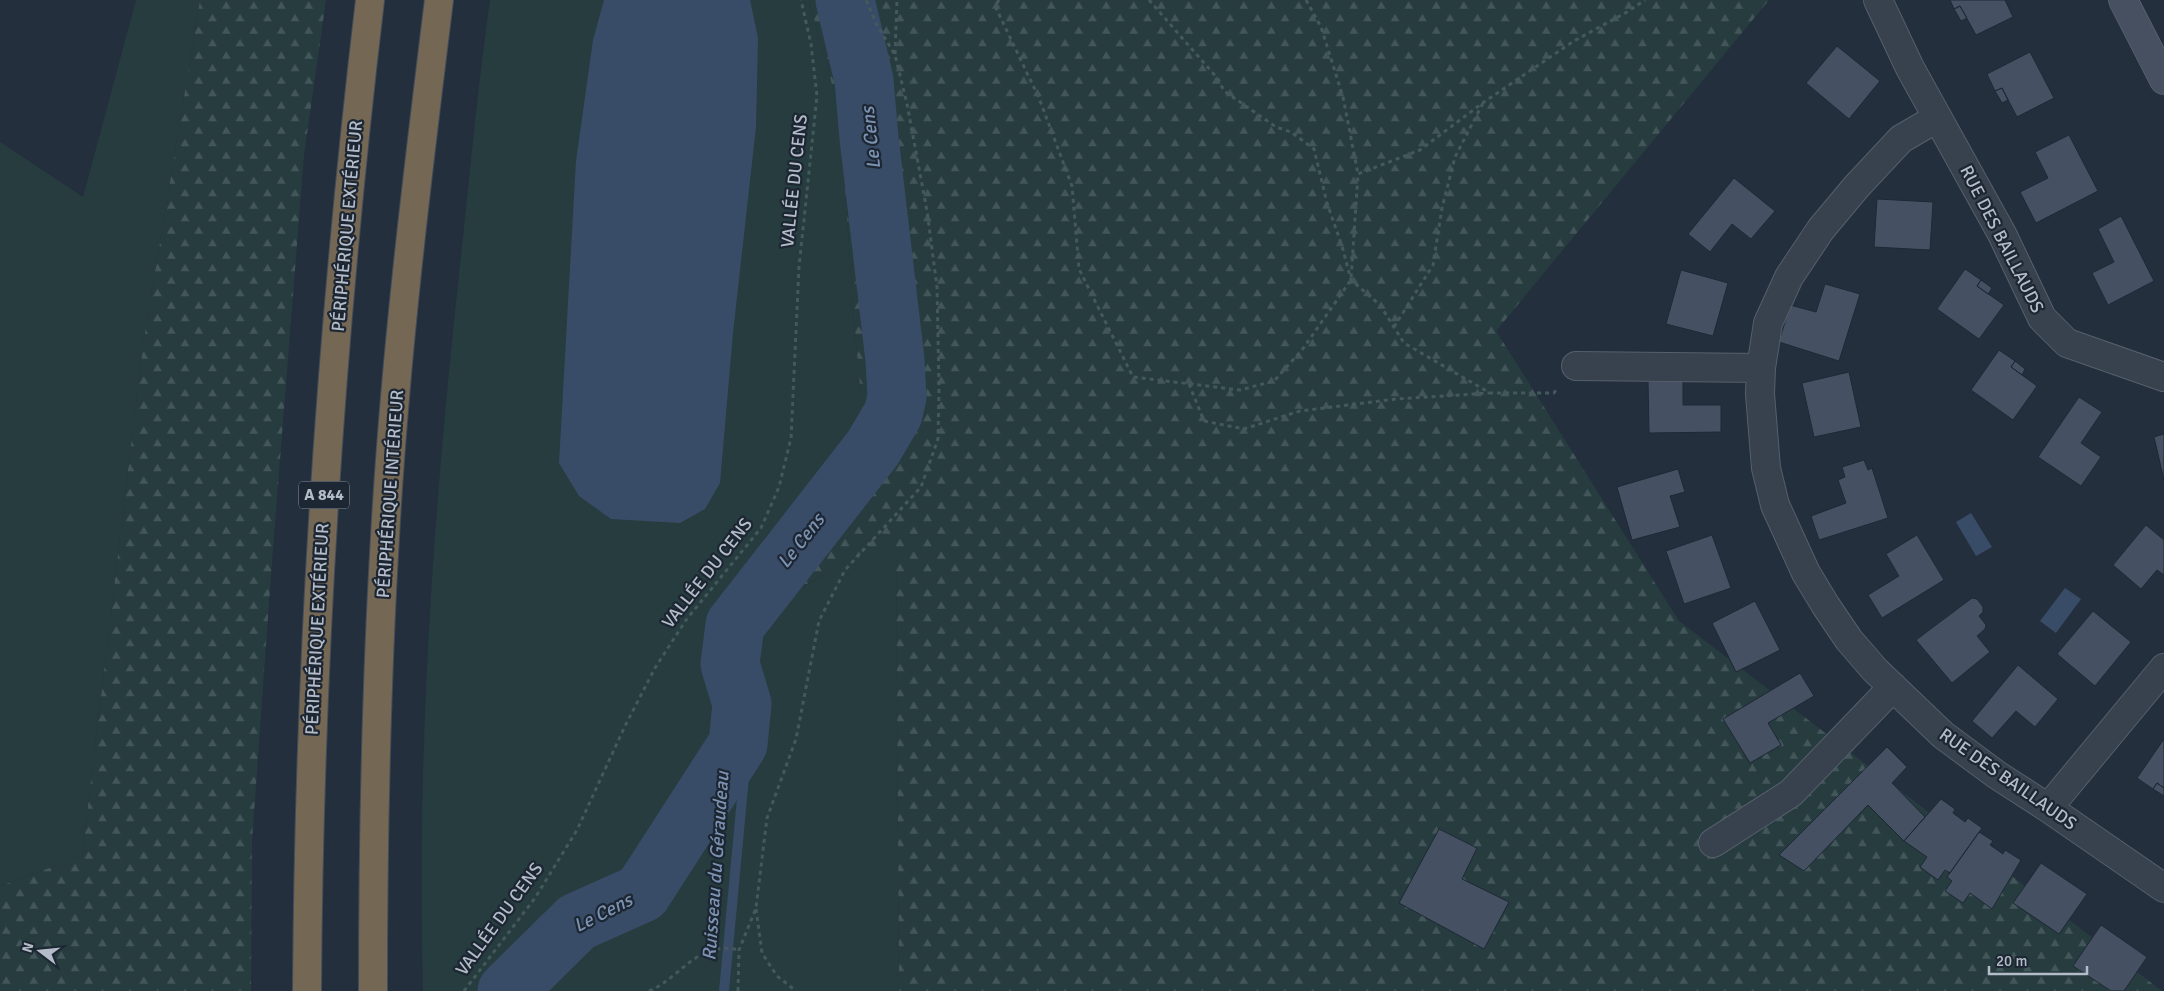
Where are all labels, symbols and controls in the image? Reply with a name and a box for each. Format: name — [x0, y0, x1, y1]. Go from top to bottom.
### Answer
water label: Le Cens — [856, 104, 886, 170]
street label: VALLÉE DU CENS — [776, 113, 812, 249]
street label: PÉRIPHÉRIQUE EXTÉRIEUR — [327, 119, 367, 333]
street label: RUE DES BAILLAUDS — [1955, 162, 2049, 316]
street label: PÉRIPHÉRIQUE INTÉRIEUR — [372, 389, 408, 599]
road number: A 844 — [299, 482, 349, 508]
water label: Le Cens — [772, 508, 831, 573]
street label: VALLÉE DU CENS — [657, 513, 757, 633]
street label: PÉRIPHÉRIQUE EXTÉRIEUR — [300, 522, 334, 735]
street label: RUE DES BAILLAUDS — [1935, 723, 2081, 835]
water label: Ruisseau du Géraudeau — [697, 769, 735, 961]
street label: VALLÉE DU CENS — [451, 858, 547, 980]
water label: Le Cens — [570, 887, 638, 938]
north arrow — [15, 926, 65, 976]
text: N — [18, 941, 37, 955]
scale bar — [1989, 944, 2086, 976]
text: 20 m — [1996, 952, 2027, 970]

